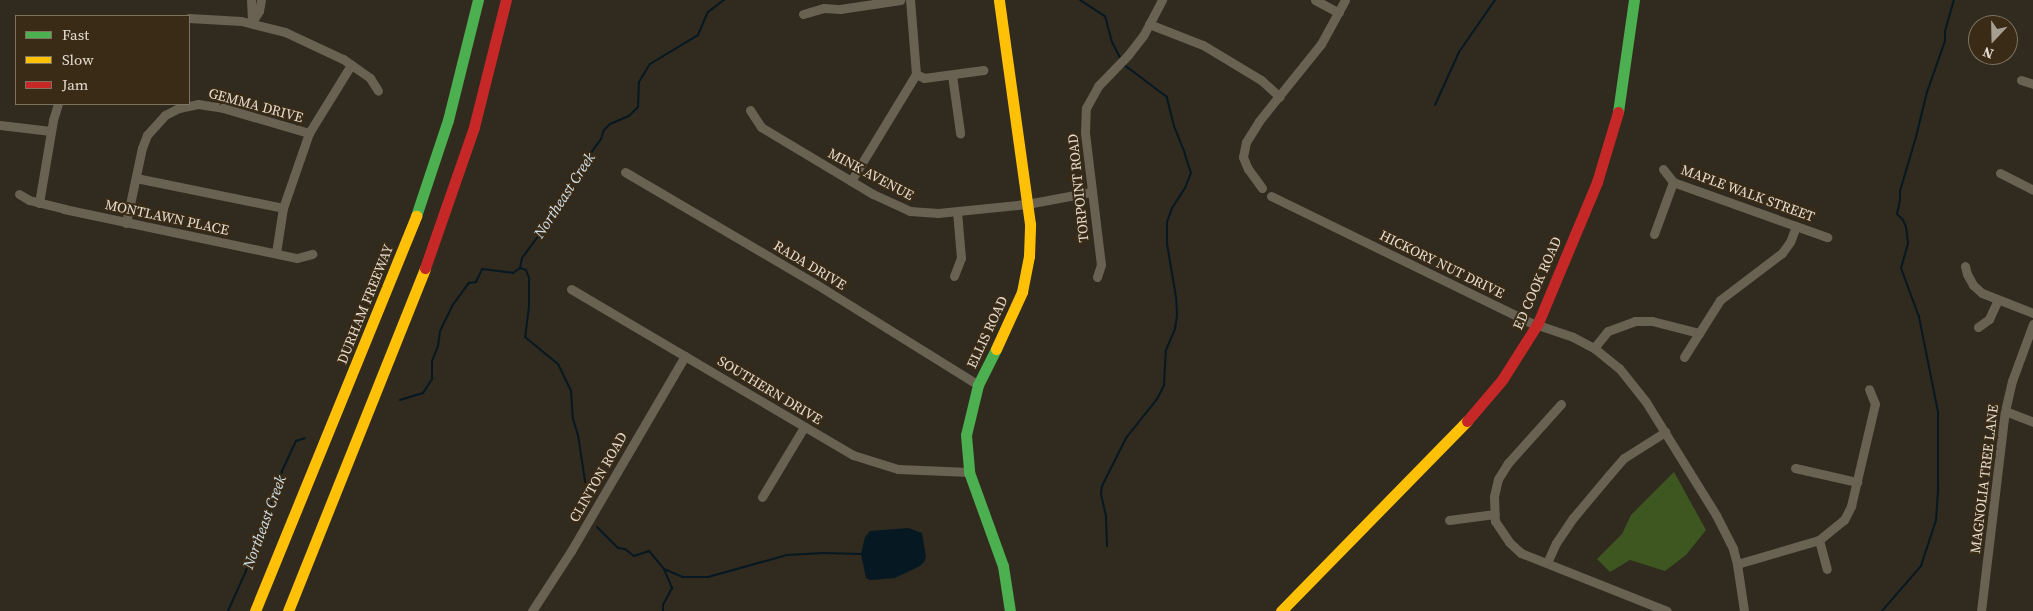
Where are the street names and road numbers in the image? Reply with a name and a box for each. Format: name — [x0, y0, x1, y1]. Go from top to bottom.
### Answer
street label: GEMMA DRIVE — [207, 84, 305, 126]
street label: TORPOINT ROAD — [1064, 133, 1092, 243]
street label: MINK AVENUE — [825, 144, 917, 204]
street label: MAPLE WALK STREET — [1679, 161, 1817, 225]
street label: MONTLAWN PLACE — [104, 196, 230, 238]
street label: HICKORY NUT DRIVE — [1377, 226, 1507, 302]
street label: ED COOK ROAD — [1509, 234, 1565, 332]
street label: RADA DRIVE — [771, 237, 849, 293]
street label: DURHAM FREEWAY — [333, 242, 397, 366]
street label: ELLIS ROAD — [963, 293, 1011, 371]
street label: SOUTHERN DRIVE — [715, 352, 825, 428]
street label: MAGNOLIA TREE LANE — [1967, 403, 2001, 555]
street label: CLINTON ROAD — [565, 429, 631, 525]

